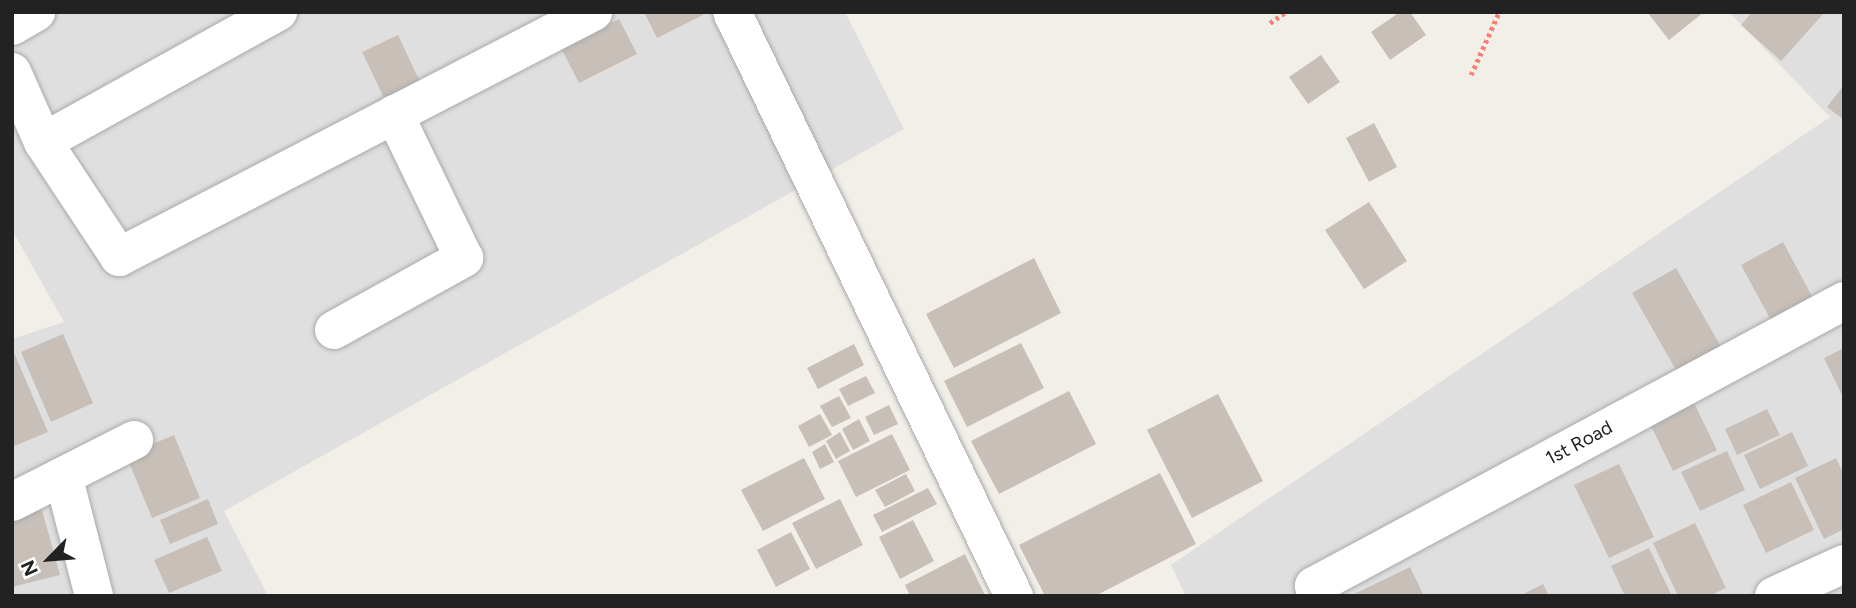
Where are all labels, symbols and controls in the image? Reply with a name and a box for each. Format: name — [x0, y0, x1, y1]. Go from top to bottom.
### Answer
street label: 1st Road — [1542, 416, 1616, 470]
north arrow — [14, 524, 84, 594]
text: N — [16, 557, 43, 580]

